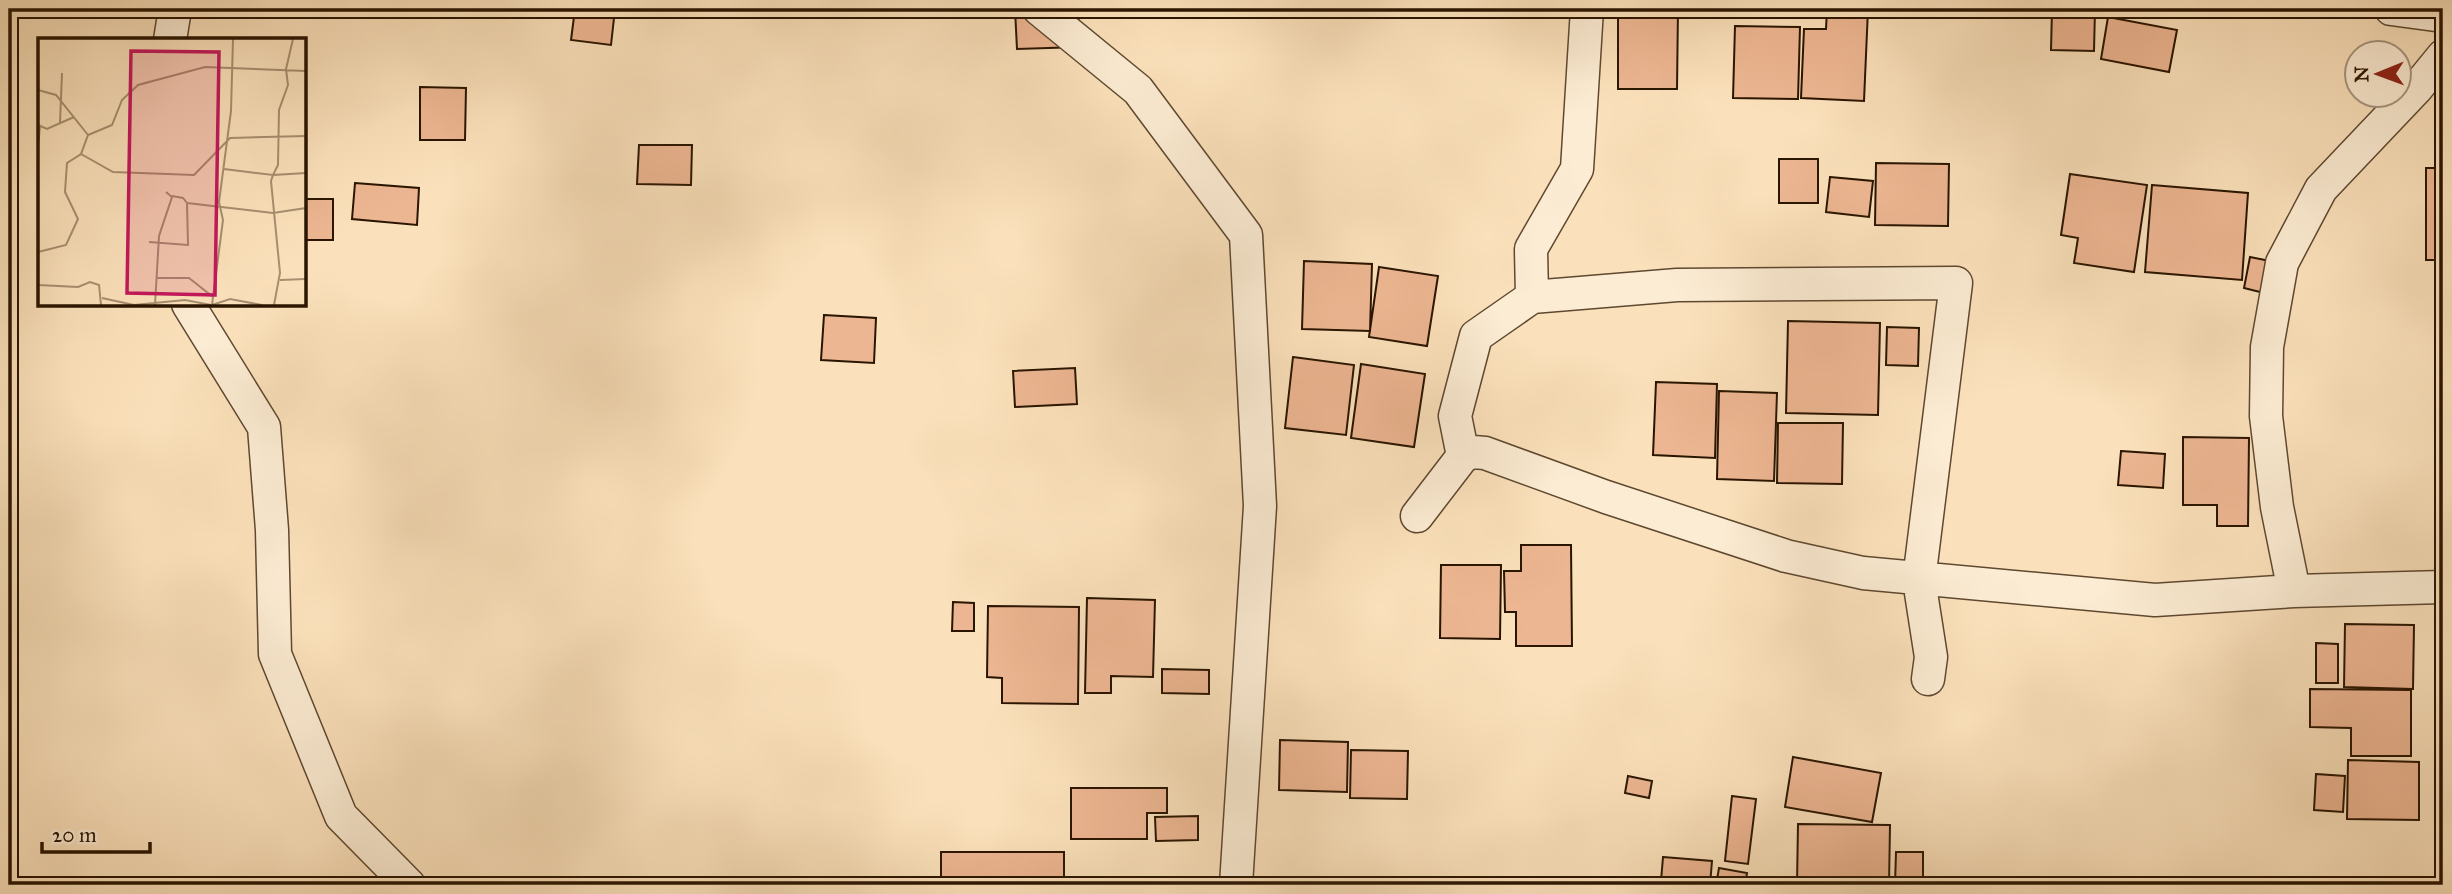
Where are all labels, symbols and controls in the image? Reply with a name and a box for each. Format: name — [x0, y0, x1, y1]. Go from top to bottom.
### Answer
inset map — [38, 38, 306, 306]
north arrow — [2344, 38, 2414, 108]
text: N — [2350, 66, 2373, 83]
scale bar — [42, 810, 150, 854]
text: 20 m — [52, 822, 97, 848]

